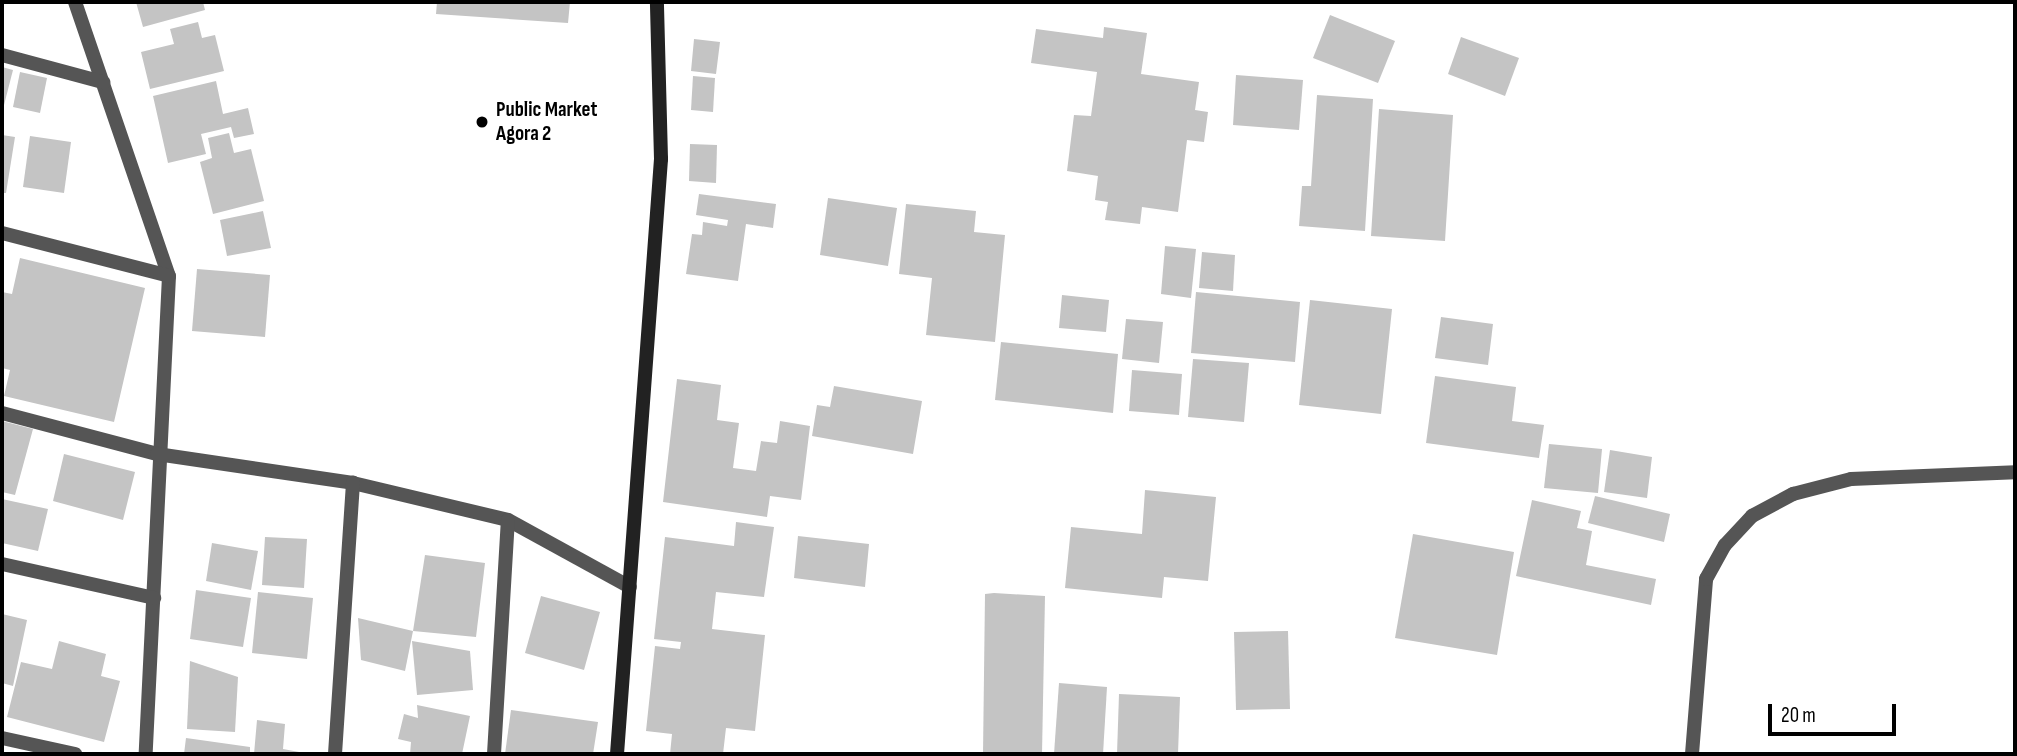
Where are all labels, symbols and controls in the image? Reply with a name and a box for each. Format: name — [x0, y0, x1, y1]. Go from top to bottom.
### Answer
place label: Public Market Agora 2 — [496, 97, 597, 147]
marker: Public Market Agora 2 — [474, 114, 490, 130]
scale bar — [1772, 690, 1900, 734]
text: 20 m — [1781, 703, 1816, 728]

